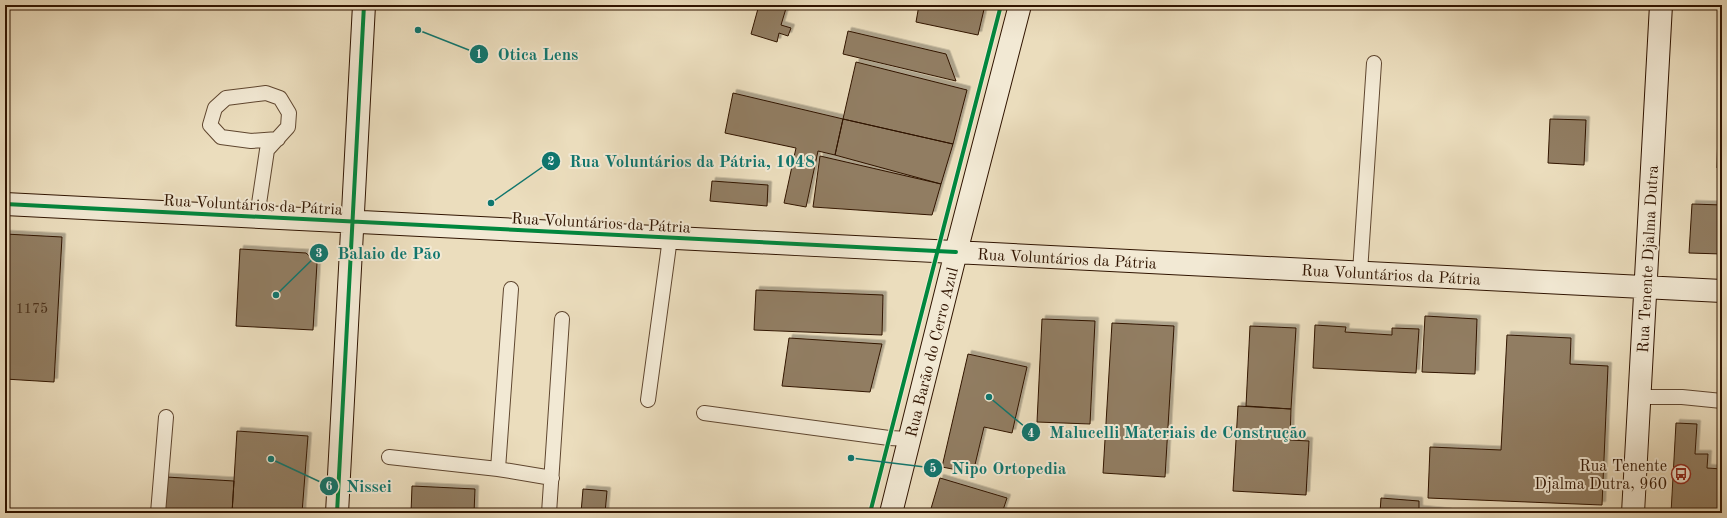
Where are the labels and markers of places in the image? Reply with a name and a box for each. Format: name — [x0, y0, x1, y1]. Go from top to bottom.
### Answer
callout: Otica Lens — [469, 39, 586, 68]
callout: Rua Voluntários da Pátria, 1048 — [541, 147, 823, 176]
callout: Balaio de Pão — [309, 239, 448, 268]
callout: Malucelli Materiais de Construção — [1021, 418, 1315, 447]
callout: Nipo Ortopedia — [923, 453, 1074, 482]
place label: Rua Tenente Djalma Dutra, 960 — [1534, 459, 1667, 493]
bus stop icon: Rua Tenente Djalma Dutra, 960 — [1670, 463, 1692, 485]
callout: Nissei — [319, 471, 400, 500]

